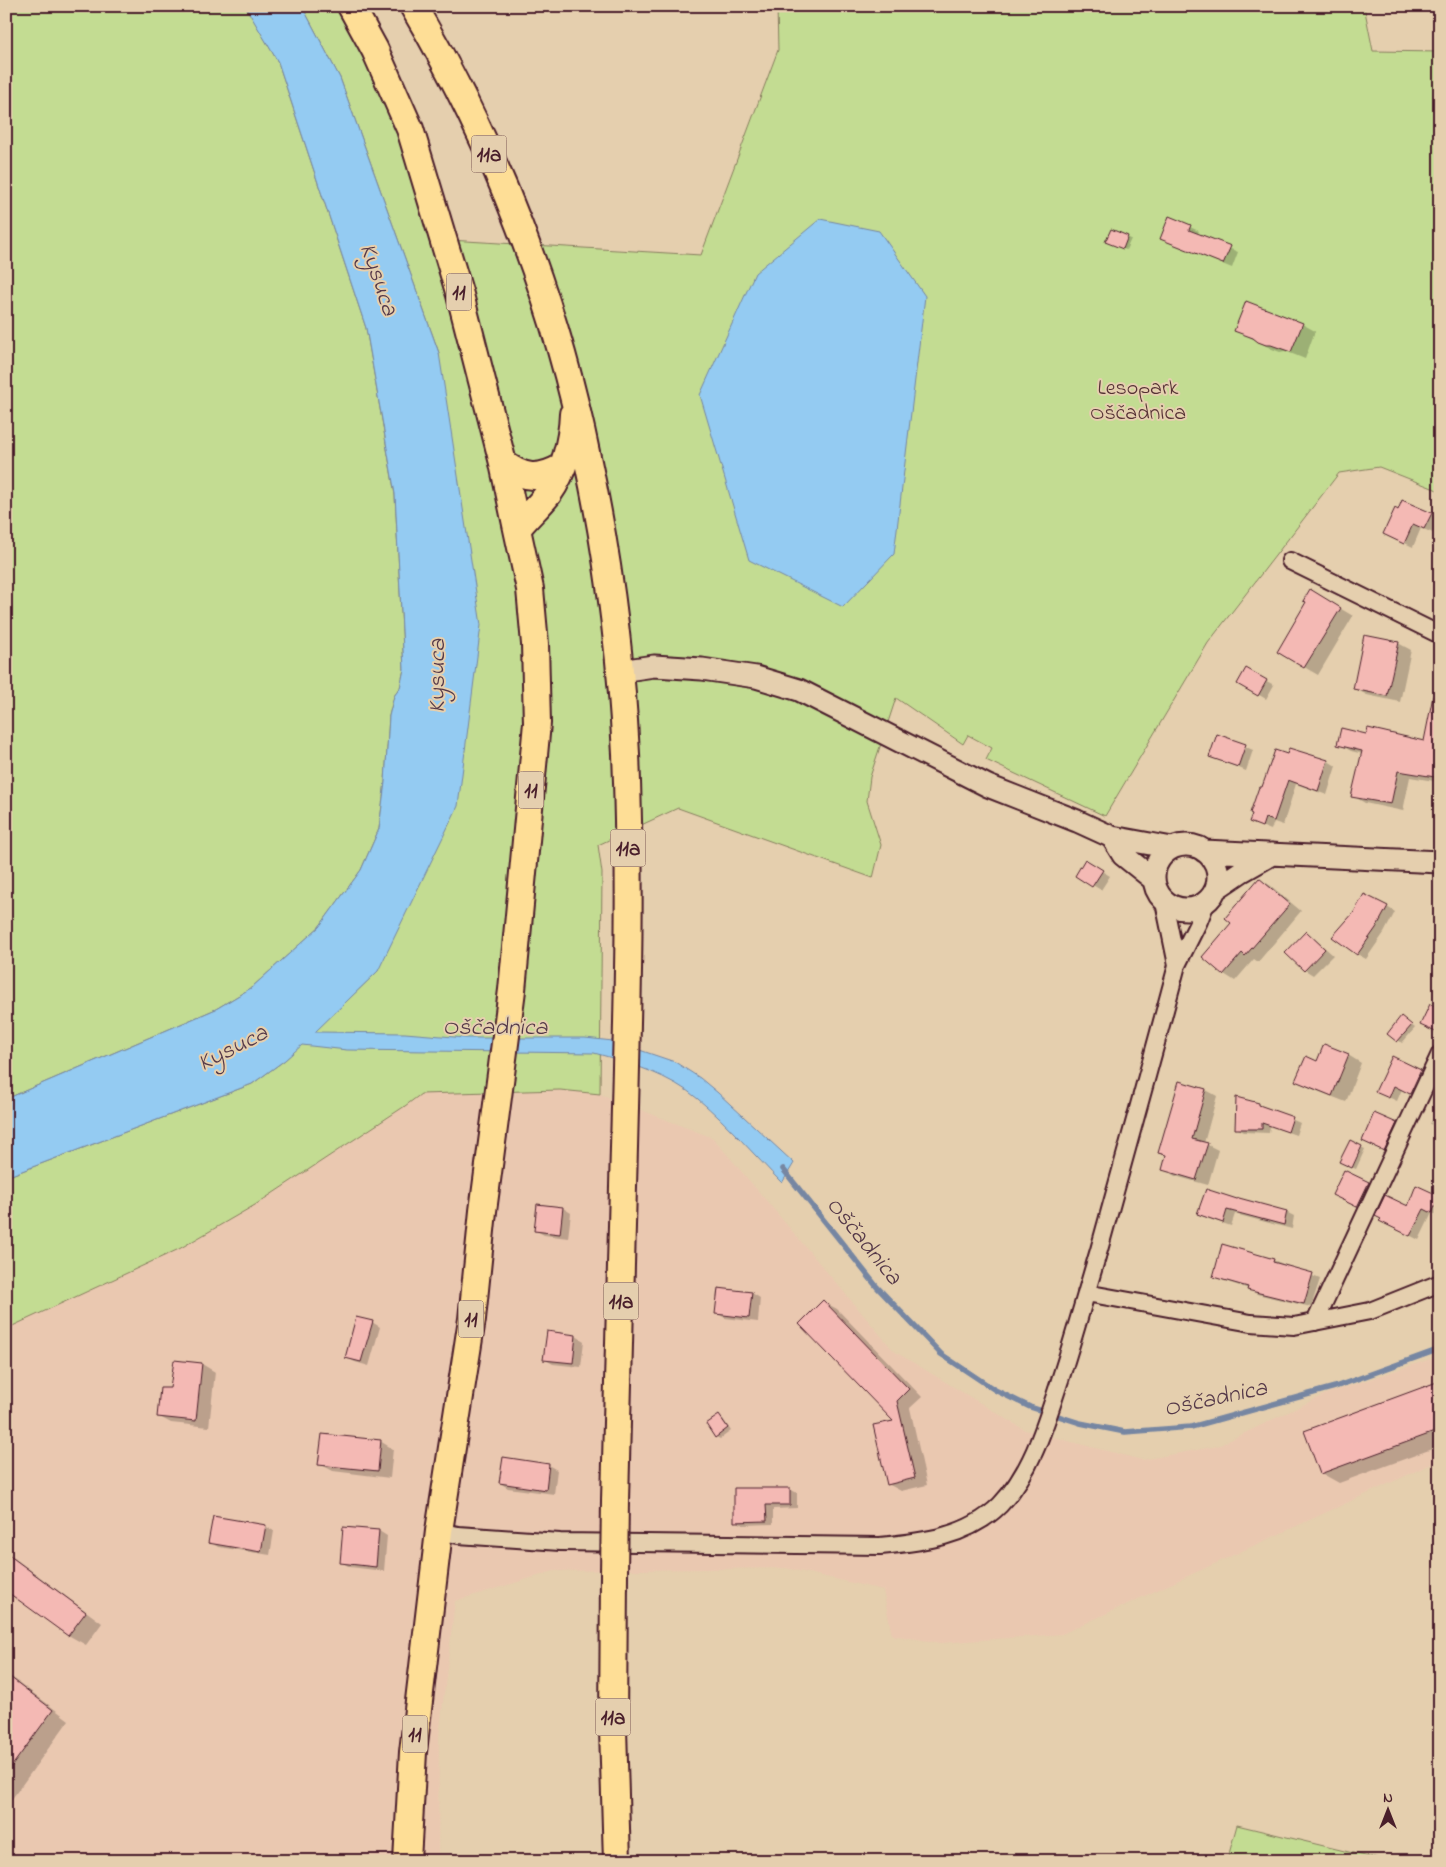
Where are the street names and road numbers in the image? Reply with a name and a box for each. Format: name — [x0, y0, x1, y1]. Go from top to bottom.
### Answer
road number: 11a — [472, 136, 506, 172]
road number: 11 — [446, 274, 472, 310]
road number: 11 — [518, 772, 544, 808]
road number: 11a — [610, 830, 646, 866]
road number: 11a — [604, 1282, 638, 1320]
road number: 11 — [458, 1300, 484, 1338]
road number: 11a — [596, 1698, 630, 1735]
road number: 11 — [402, 1716, 428, 1752]

